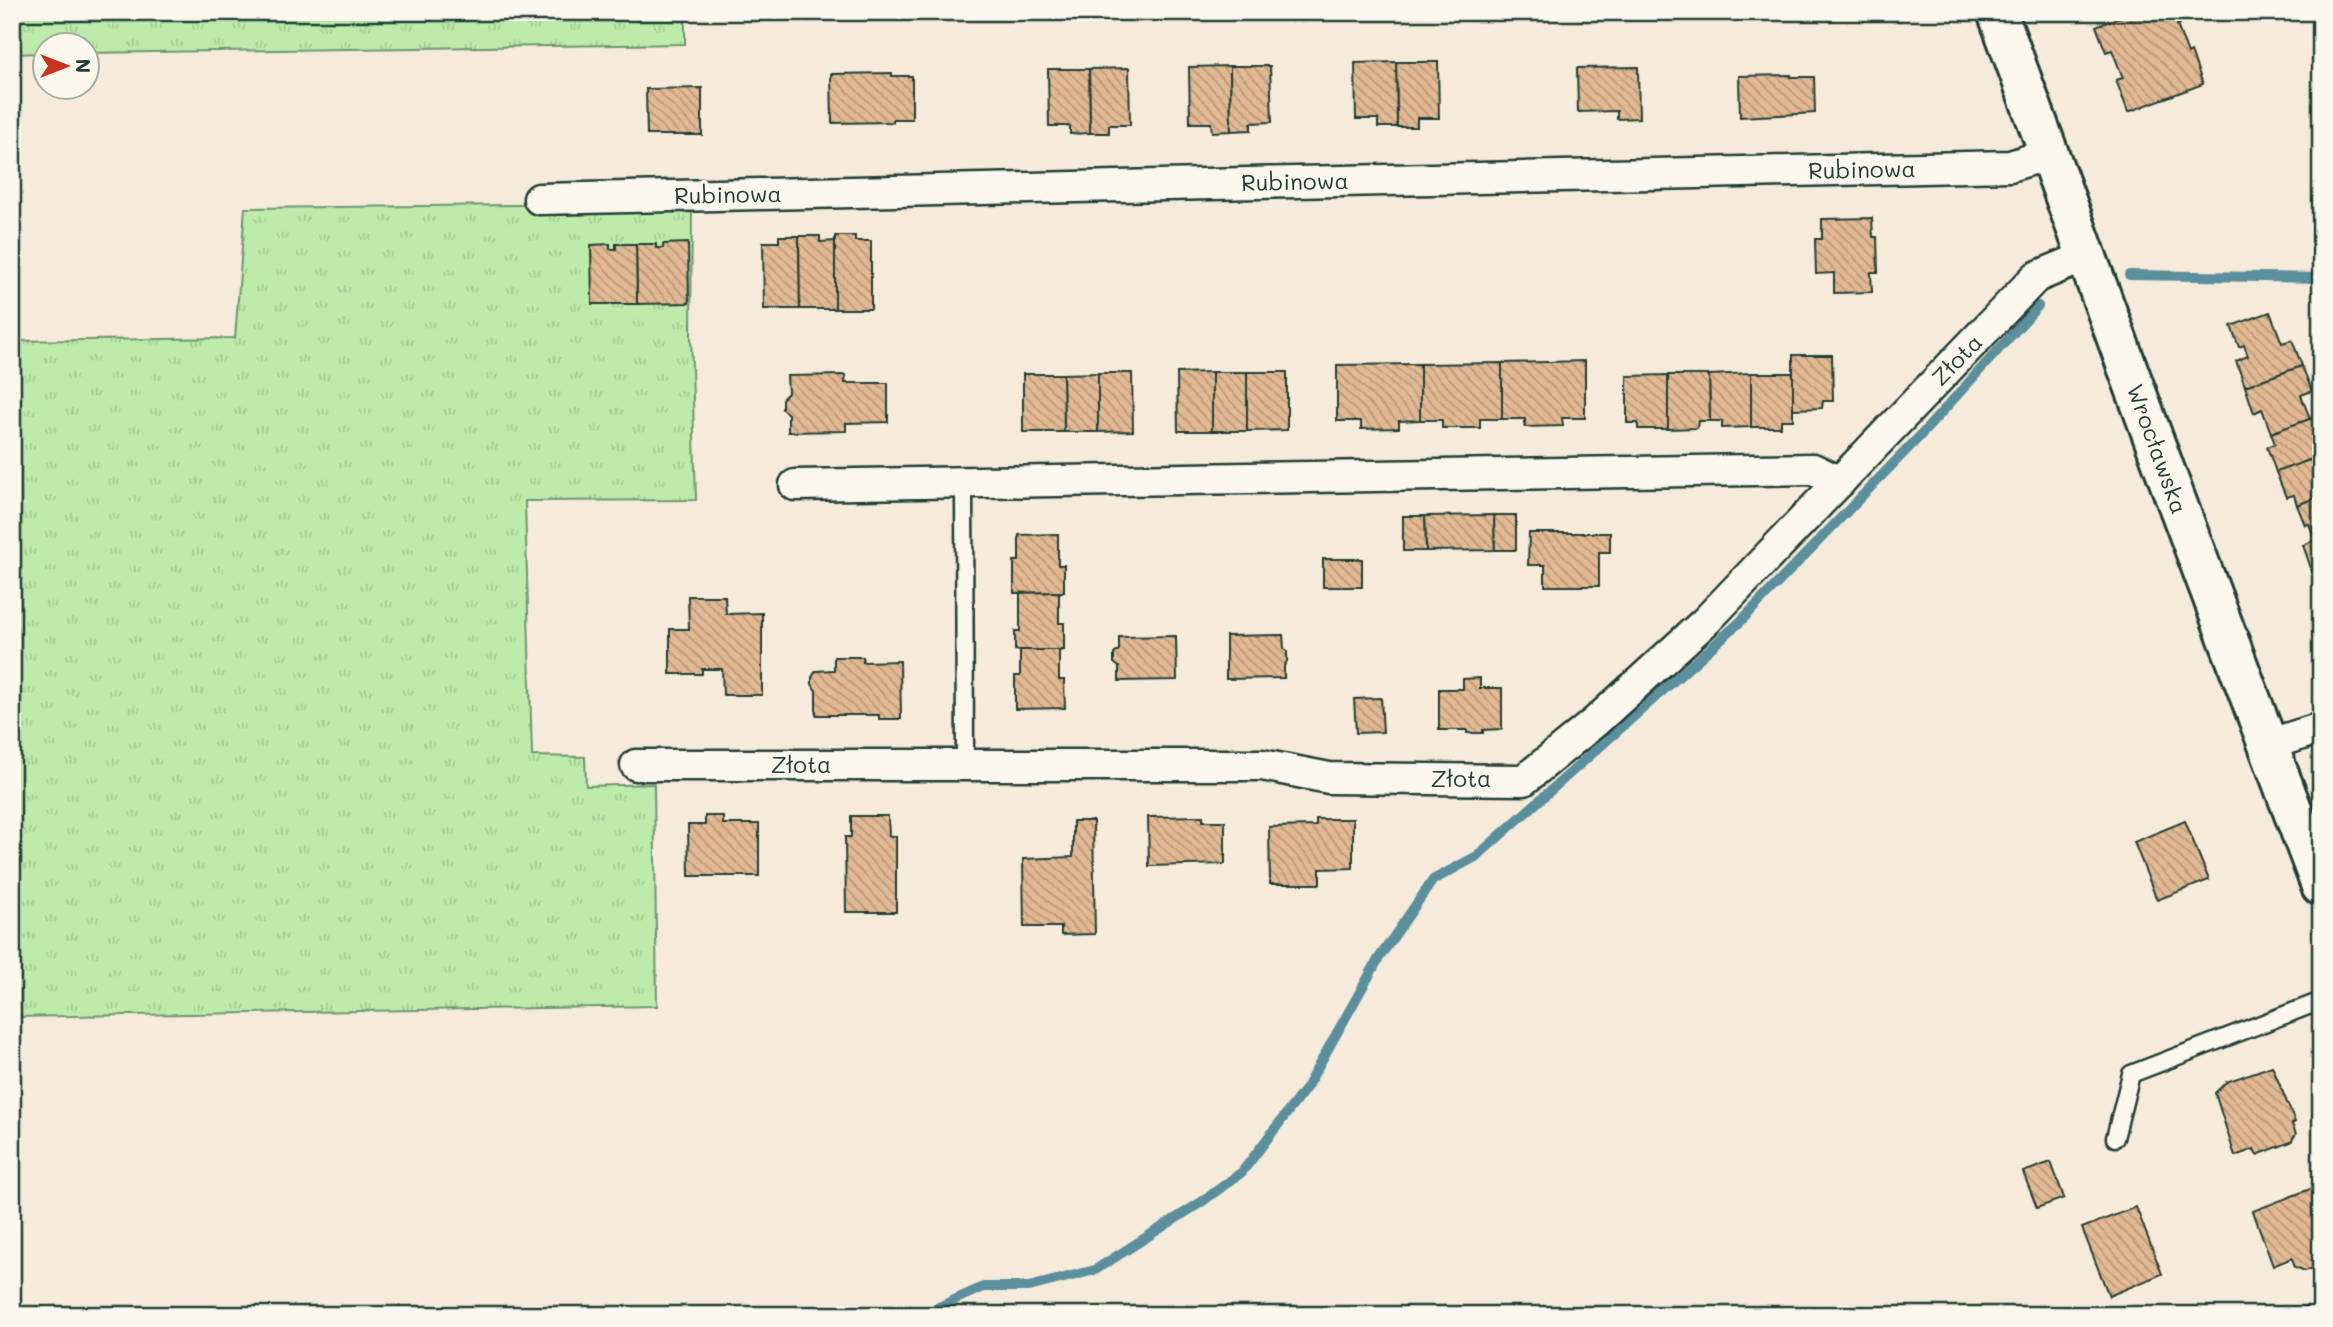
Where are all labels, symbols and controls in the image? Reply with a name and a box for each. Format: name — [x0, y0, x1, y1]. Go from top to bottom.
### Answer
north arrow — [32, 32, 102, 102]
text: N — [71, 59, 96, 73]
street label: Rubinowa — [1808, 153, 1916, 185]
street label: Rubinowa — [1241, 165, 1349, 197]
street label: Rubinowa — [674, 178, 782, 210]
street label: Złota — [1924, 327, 1988, 392]
street label: Wrocławska — [2121, 380, 2195, 518]
street label: Złota — [771, 749, 831, 779]
street label: Złota — [1431, 763, 1491, 793]

